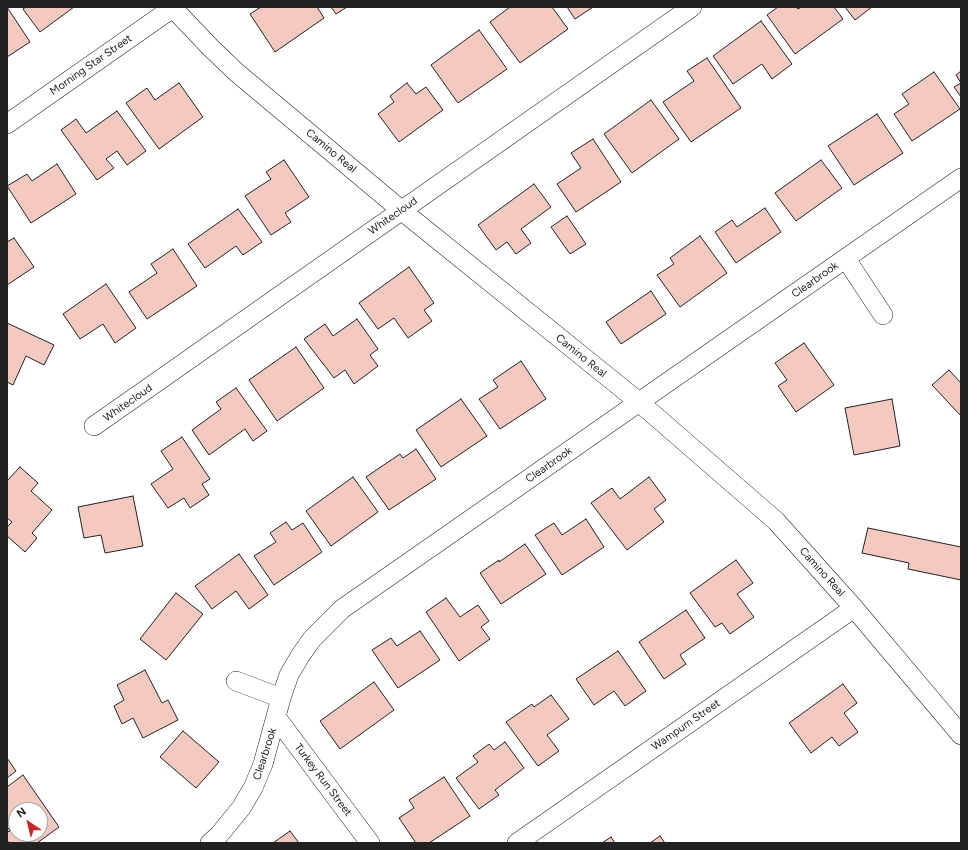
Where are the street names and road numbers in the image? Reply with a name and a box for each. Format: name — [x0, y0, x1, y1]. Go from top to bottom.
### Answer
street label: Morning Star Street — [47, 32, 135, 98]
street label: Camino Real — [303, 126, 359, 176]
street label: Whitecloud — [366, 194, 420, 238]
street label: Clearbrook — [789, 259, 841, 301]
street label: Camino Real — [553, 331, 609, 381]
street label: Whitecloud — [101, 381, 155, 425]
street label: Clearbrook — [523, 444, 575, 486]
street label: Camino Real — [796, 545, 848, 599]
street label: Wampum Street — [649, 696, 723, 754]
street label: Clearbrook — [250, 726, 280, 782]
street label: Turkey Run Street — [291, 741, 355, 819]

